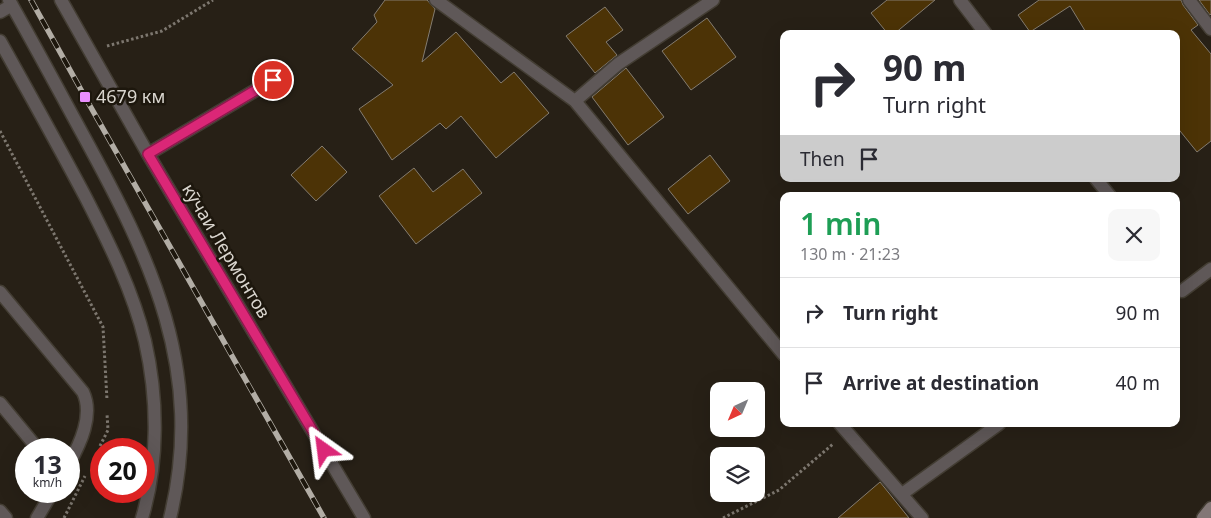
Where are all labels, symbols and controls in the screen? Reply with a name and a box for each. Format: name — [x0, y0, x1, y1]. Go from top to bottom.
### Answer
text: 90 m — [883, 44, 966, 91]
icon: right — [800, 50, 865, 115]
pin — [252, 59, 294, 101]
icon: arrive — [259, 66, 287, 94]
place label: 4679 км — [96, 84, 165, 108]
text: Turn right — [883, 89, 986, 119]
marker: 4679 км — [78, 90, 92, 104]
icon: arrive — [855, 145, 883, 173]
text: Then — [800, 146, 845, 172]
street label: кӯчаи Лермонтов — [177, 179, 277, 322]
text: 1 min — [800, 203, 881, 244]
button: close — [1108, 209, 1160, 261]
text: 130 m · 21:23 — [800, 243, 900, 265]
icon: right — [800, 299, 828, 327]
text: Turn right — [843, 300, 938, 326]
text: 90 m — [1116, 300, 1160, 326]
icon: arrive — [800, 369, 828, 397]
text: Arrive at destination — [843, 370, 1039, 396]
text: 40 m — [1116, 370, 1160, 396]
north arrow — [710, 382, 765, 438]
map controls — [710, 382, 765, 502]
position arrow — [297, 423, 349, 475]
speed limit sign: 20 — [90, 438, 155, 503]
text: 13 — [33, 447, 62, 481]
button: layers — [710, 447, 765, 502]
text: km/h — [33, 474, 62, 491]

